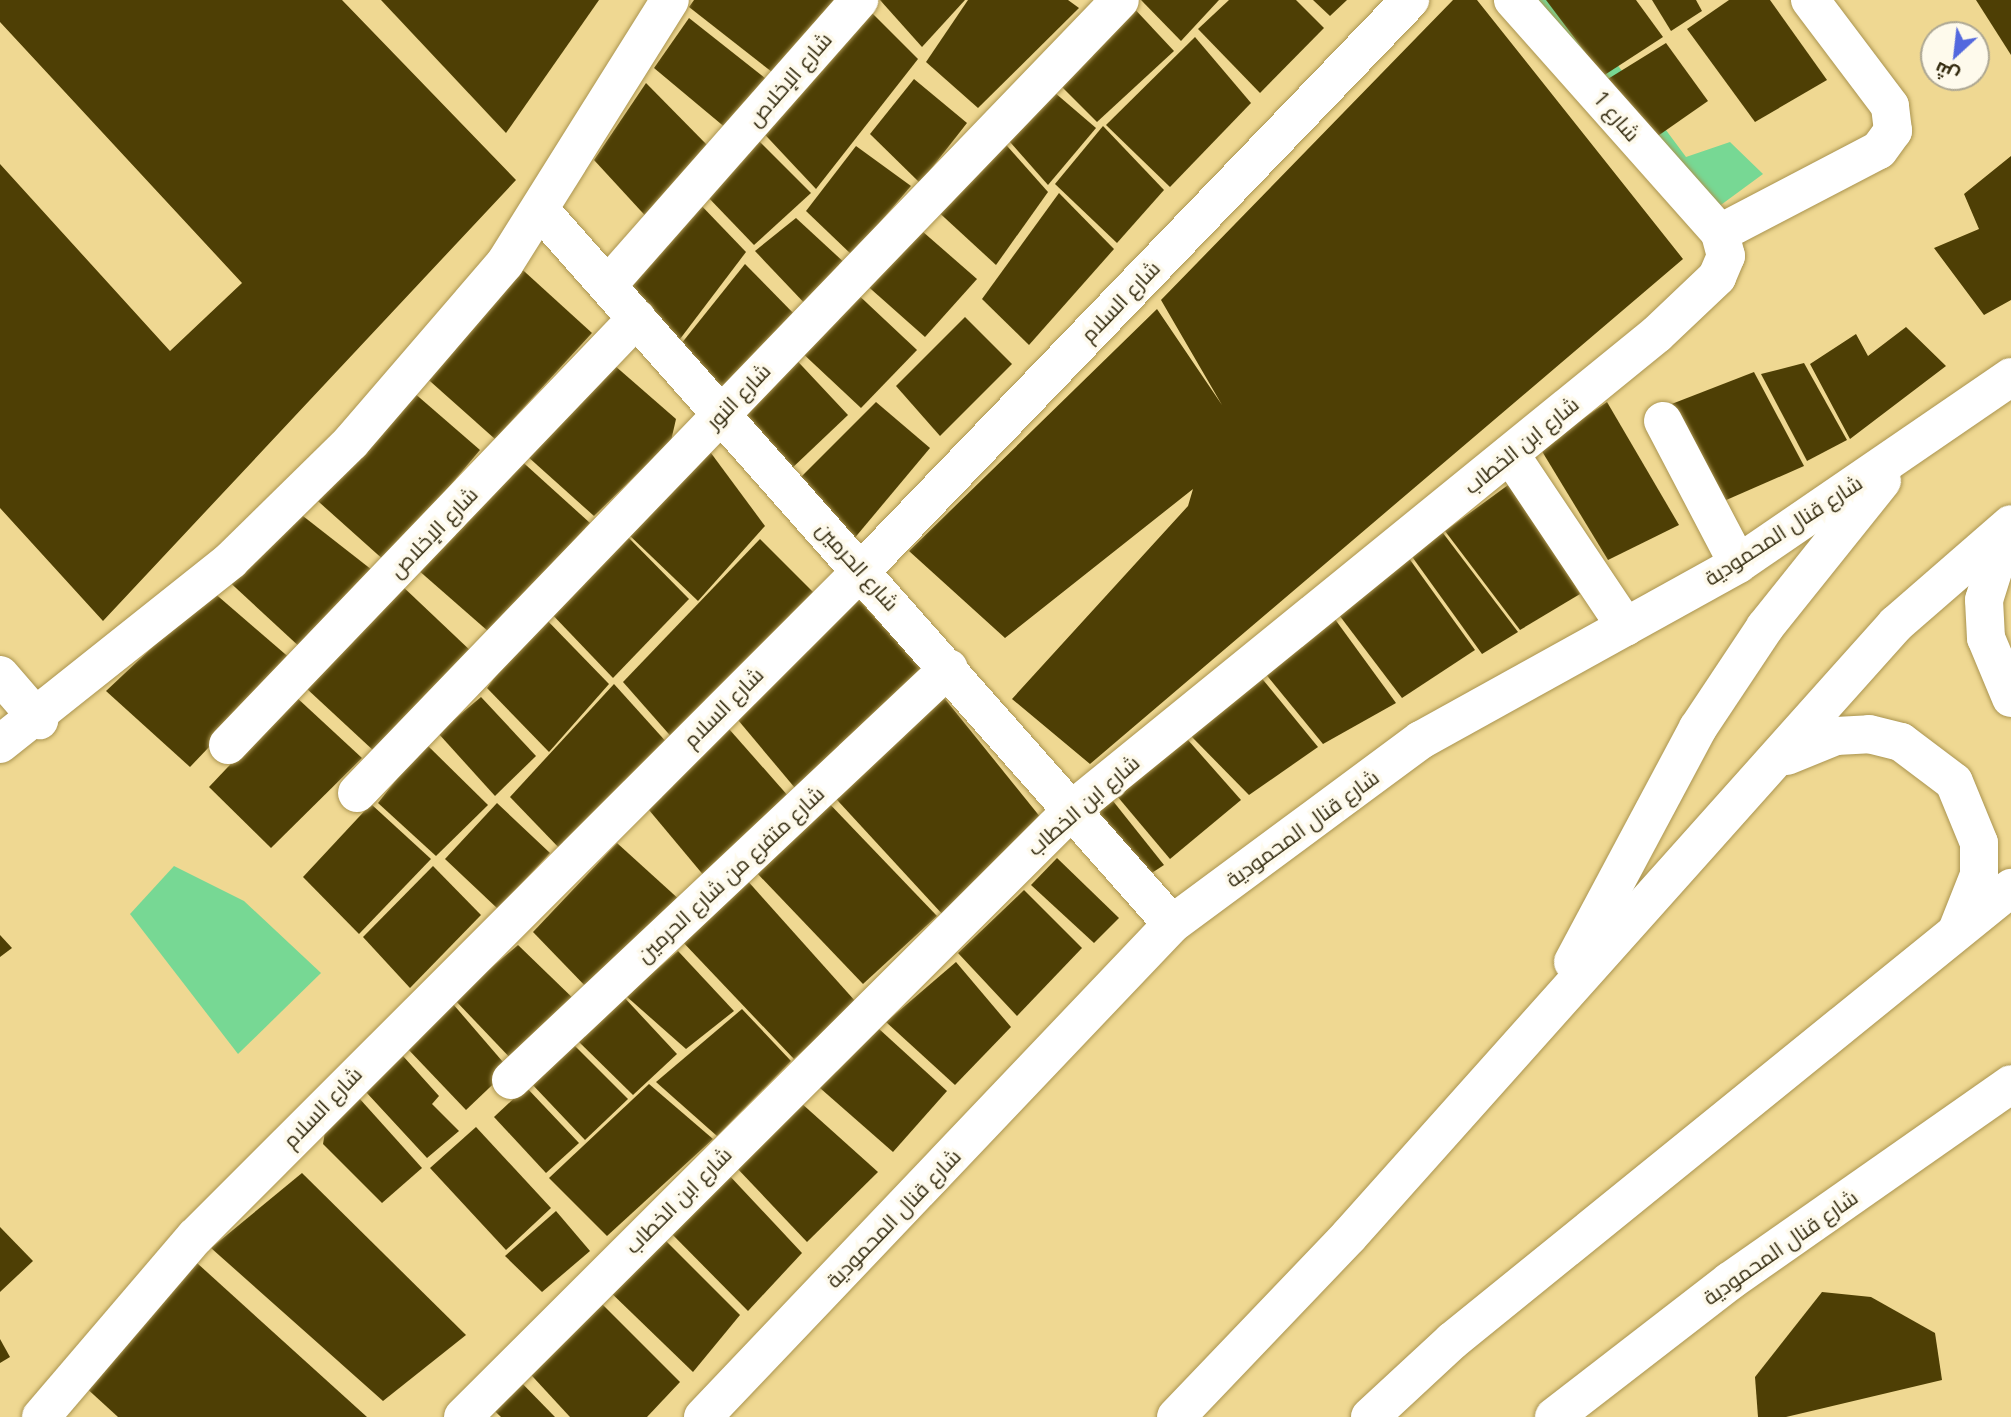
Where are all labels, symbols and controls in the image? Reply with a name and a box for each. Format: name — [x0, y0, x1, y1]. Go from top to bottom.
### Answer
north arrow — [1920, 21, 1990, 91]
street label: شارع الإخلاص — [741, 27, 837, 131]
text: ش — [1930, 56, 1963, 90]
street label: شارع 1 — [1588, 86, 1646, 146]
street label: شارع السلام — [1075, 255, 1165, 347]
street label: شارع النور — [701, 358, 775, 434]
street label: شارع ابن الخطاب — [1459, 391, 1583, 499]
street label: شارع قنال المحمودية — [1699, 470, 1867, 590]
street label: شارع الإخلاص — [384, 482, 482, 582]
street label: شارع الحرمين — [812, 516, 904, 616]
street label: شارع السلام — [678, 662, 768, 752]
street label: شارع ابن الخطاب — [1022, 750, 1144, 860]
street label: شارع قنال المحمودية — [1221, 764, 1383, 892]
street label: شارع متفرع من شارع الحرمين — [631, 781, 829, 967]
street label: شارع السلام — [277, 1061, 367, 1153]
street label: شارع ابن الخطاب — [620, 1142, 736, 1258]
street label: شارع قنال المحمودية — [820, 1143, 966, 1293]
street label: شارع قنال المحمودية — [1698, 1184, 1862, 1310]

